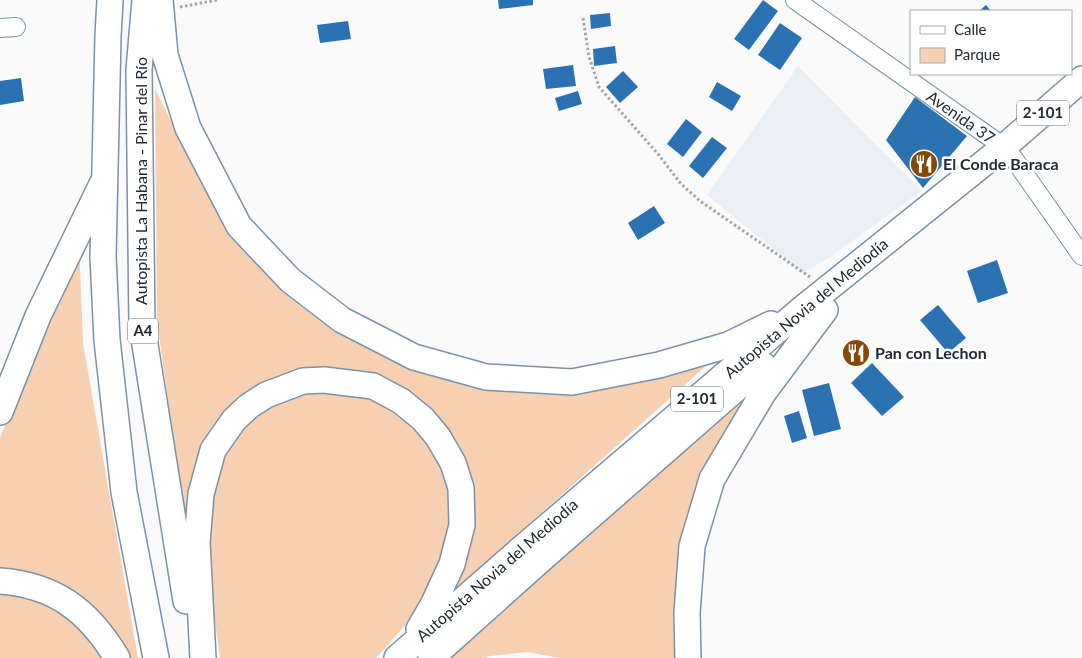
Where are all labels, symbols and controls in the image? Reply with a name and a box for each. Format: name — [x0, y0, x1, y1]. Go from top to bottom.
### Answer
legend — [910, 10, 1072, 75]
text: Calle — [954, 20, 987, 38]
text: Parque — [954, 45, 1000, 63]
street label: Autopista La Habana - Pinar del Río — [131, 57, 150, 305]
street label: Avenida 37 — [923, 86, 999, 147]
road number: 2-101 — [1017, 100, 1069, 126]
restaurant icon: El Conde Baraca — [909, 149, 939, 179]
place label: El Conde Baraca — [943, 154, 1059, 173]
street label: Autopista Novia del Mediodía — [720, 234, 891, 382]
road number: A4 — [128, 318, 158, 344]
restaurant icon: Pan con Lechon — [841, 338, 871, 368]
place label: Pan con Lechon — [875, 343, 987, 362]
road number: 2-101 — [671, 386, 723, 412]
street label: Autopista Novia del Mediodía — [412, 494, 581, 645]

